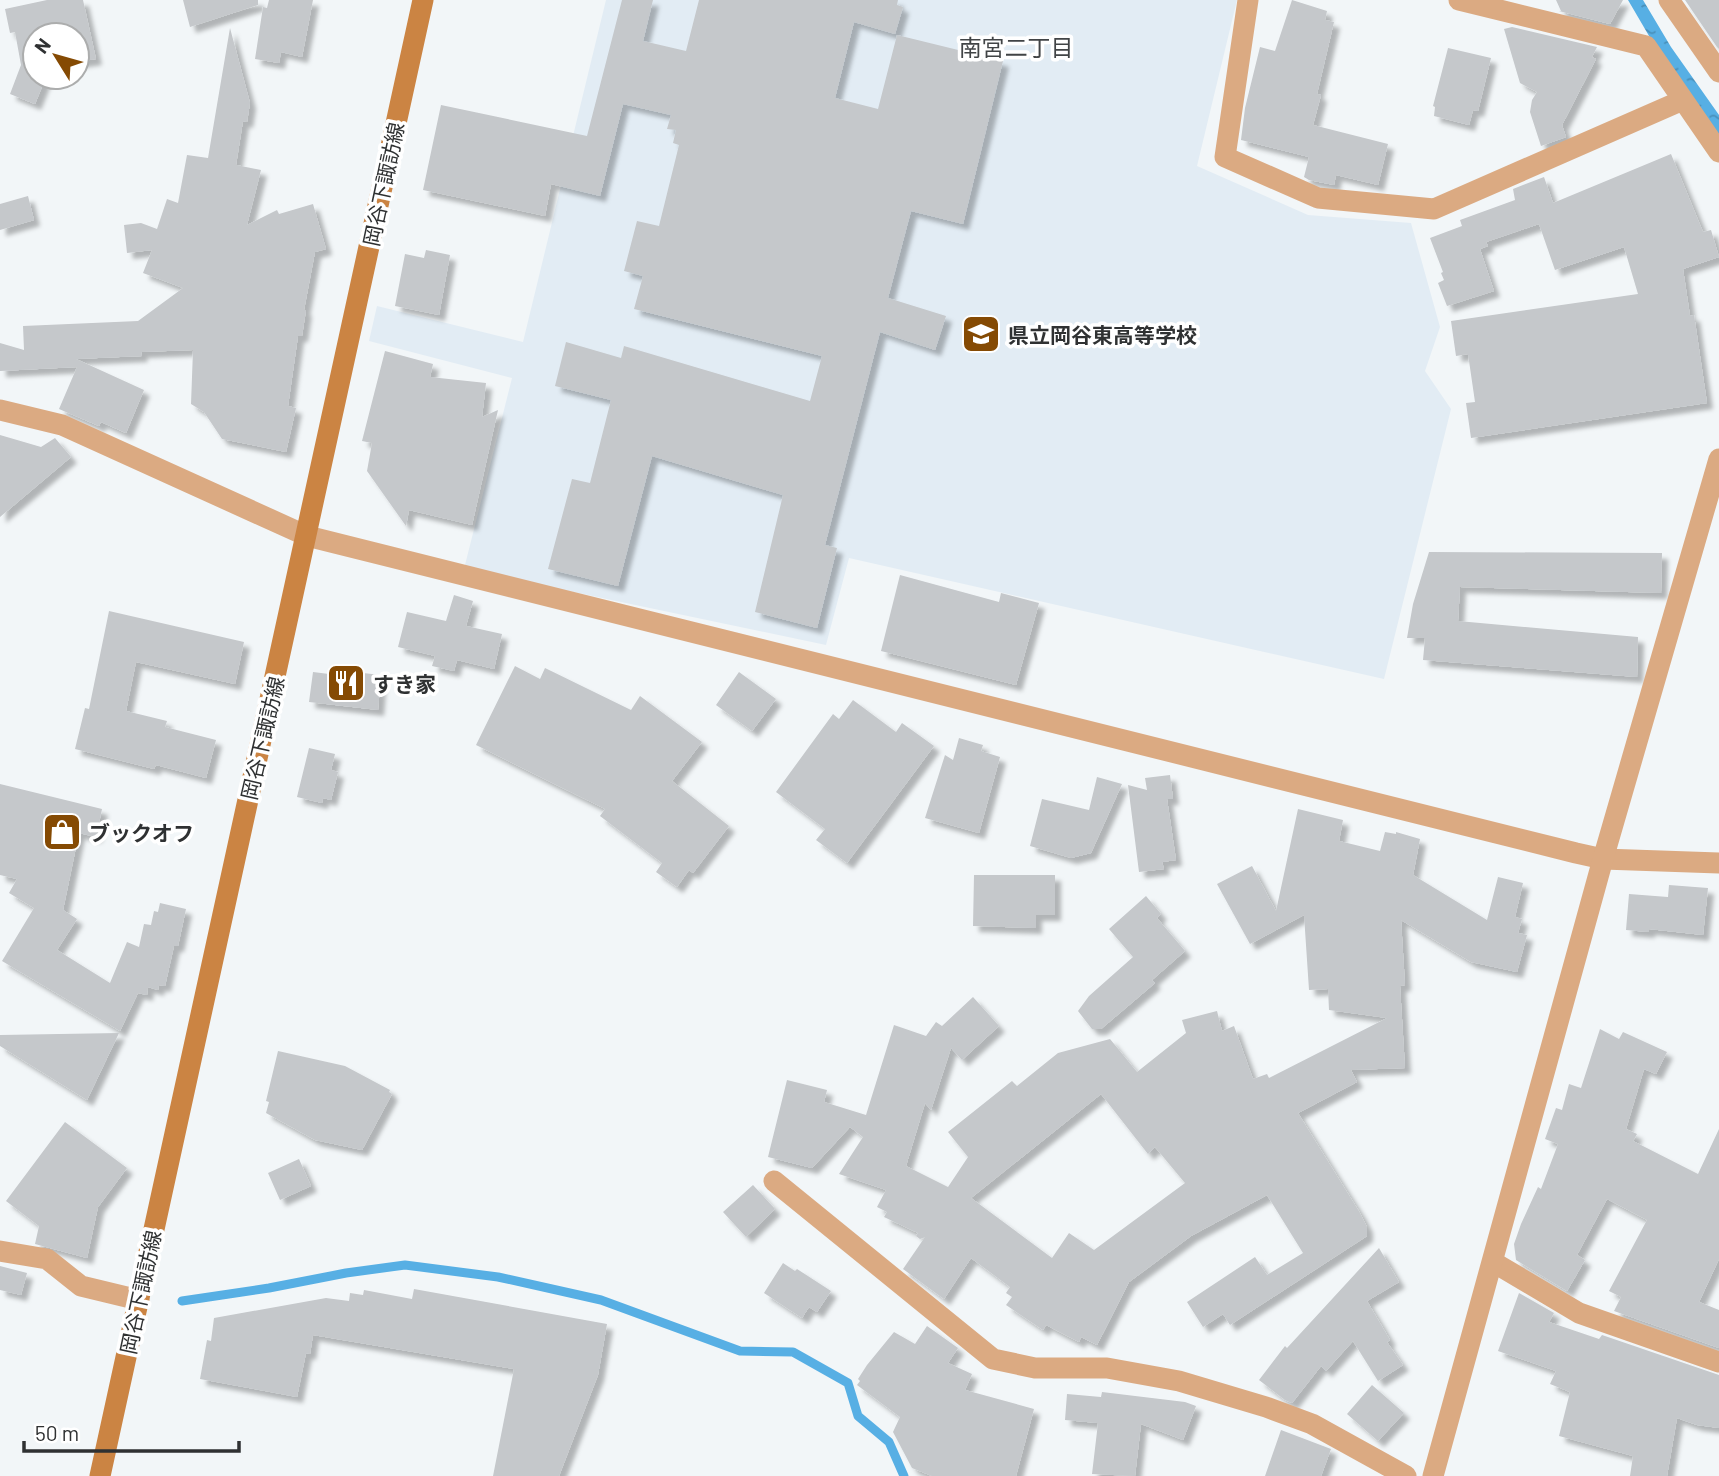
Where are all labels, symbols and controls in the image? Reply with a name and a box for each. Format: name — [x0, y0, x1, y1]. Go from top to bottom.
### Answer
north arrow — [21, 21, 91, 91]
text: N — [29, 33, 55, 57]
district label: 南宮二丁目 — [959, 33, 1074, 61]
street label: 岡谷下諏訪線 — [358, 120, 408, 248]
school or university icon: 県立岡谷東高等学校 — [960, 313, 1002, 355]
place label: 県立岡谷東高等学校 — [1008, 322, 1197, 347]
restaurant icon: すき家 — [325, 662, 367, 704]
place label: すき家 — [373, 671, 436, 696]
street label: 岡谷下諏訪線 — [236, 674, 288, 802]
shop icon: ブックオフ — [41, 811, 83, 853]
place label: ブックオフ — [89, 820, 194, 845]
street label: 岡谷下諏訪線 — [115, 1228, 165, 1356]
scale bar — [24, 1410, 240, 1454]
text: 50 m — [35, 1420, 79, 1445]

